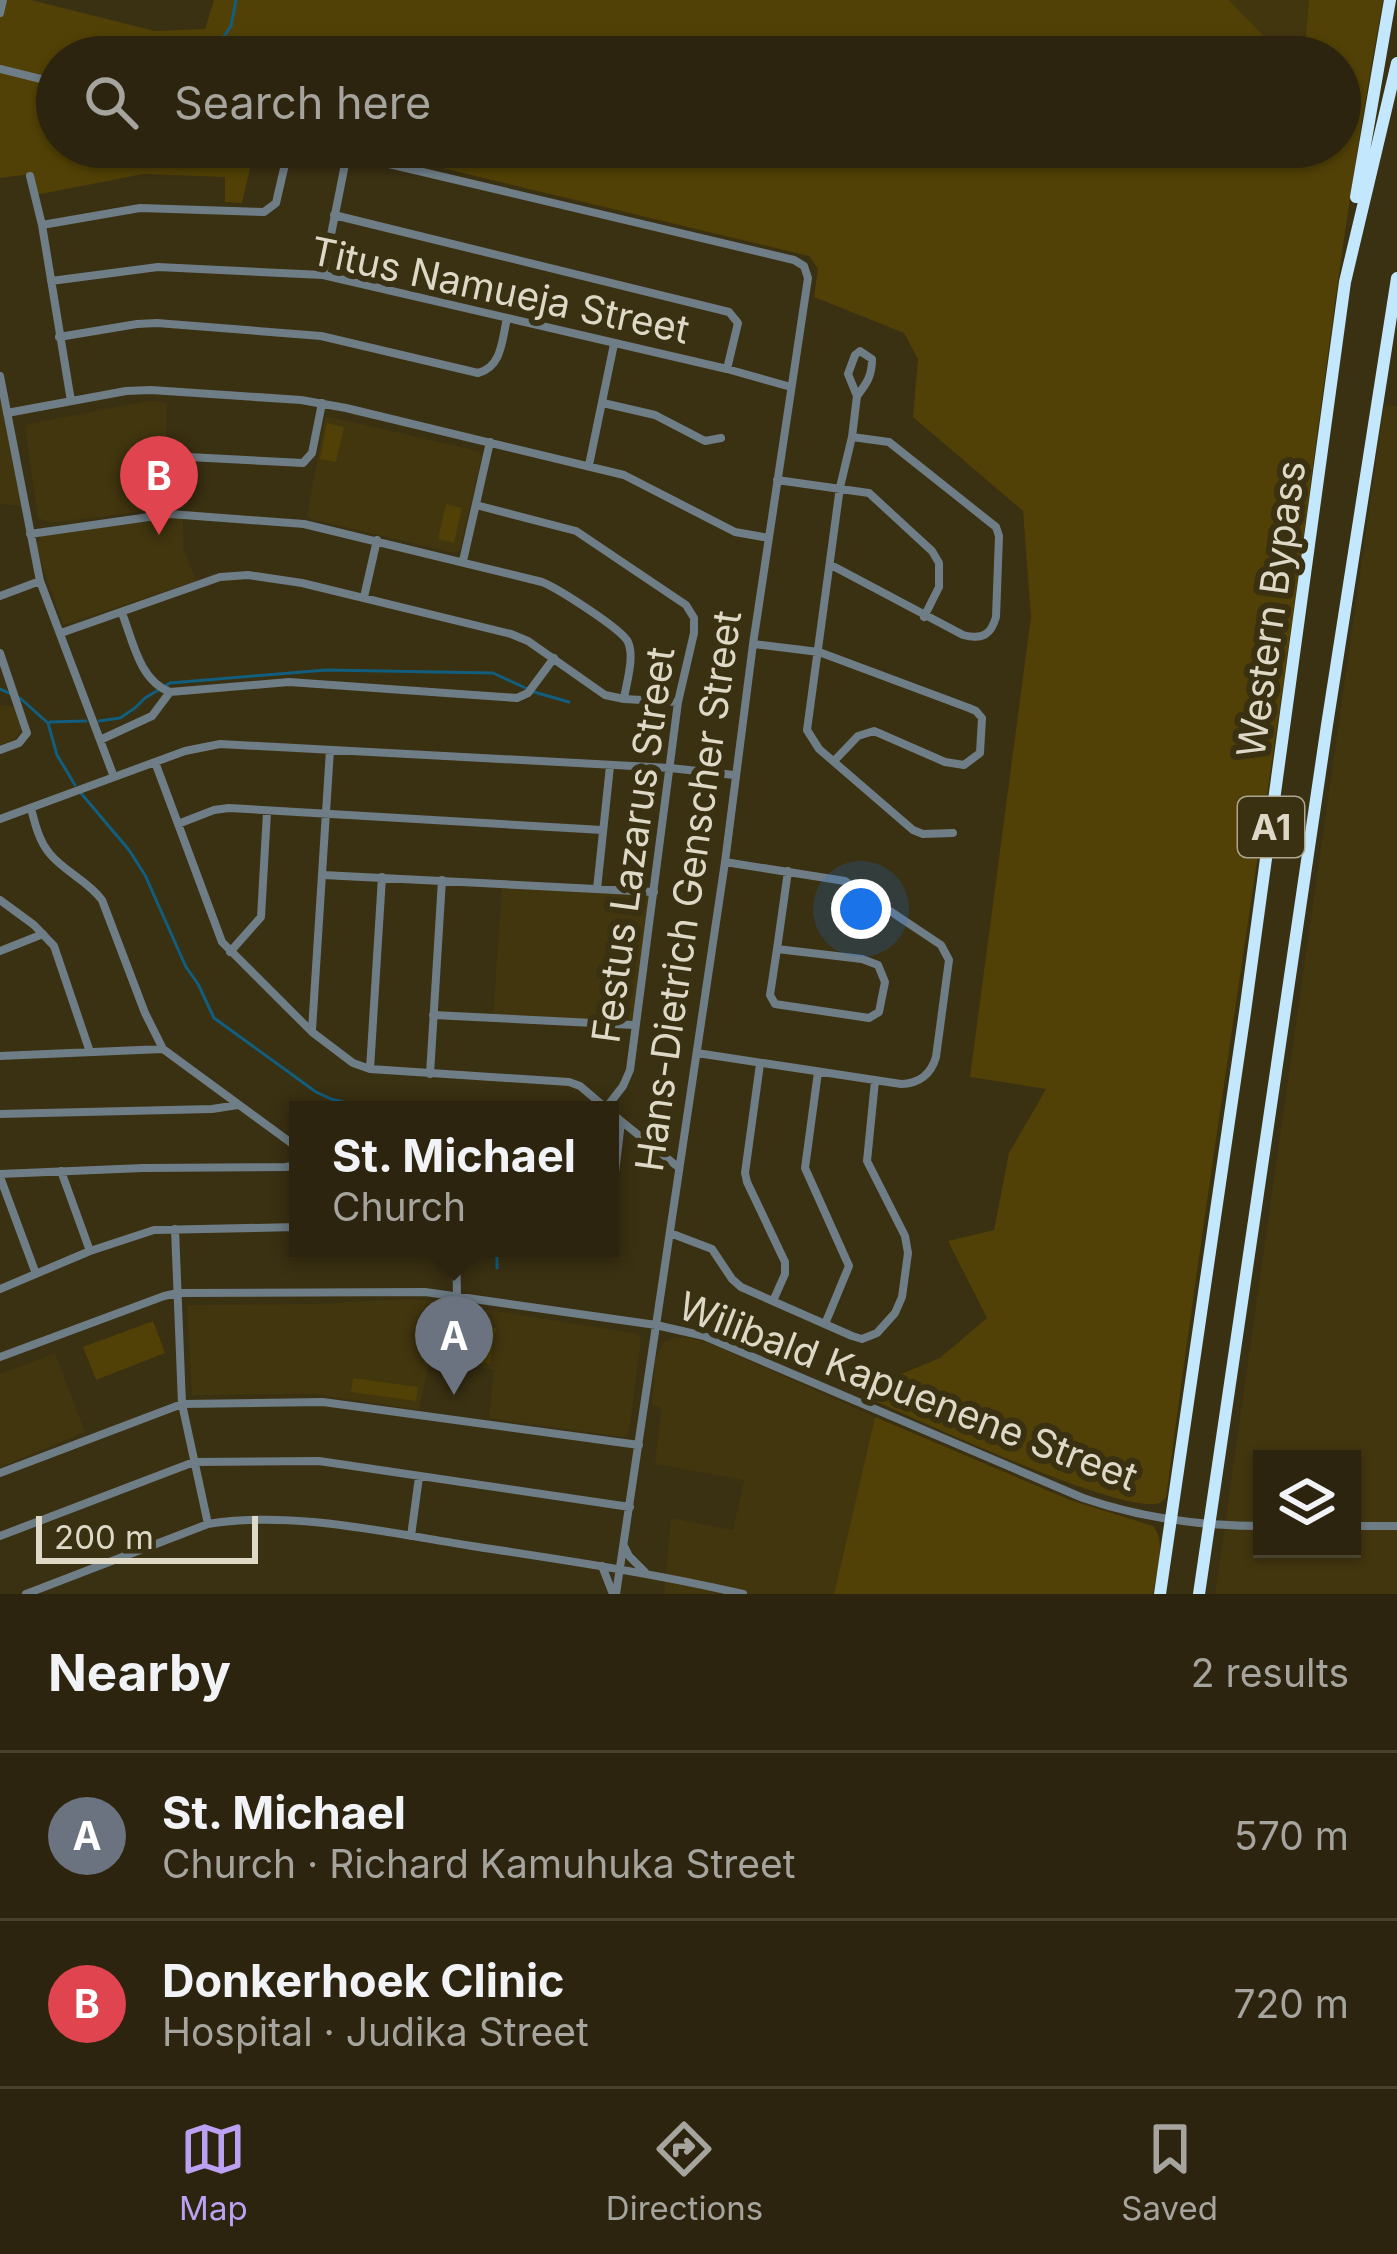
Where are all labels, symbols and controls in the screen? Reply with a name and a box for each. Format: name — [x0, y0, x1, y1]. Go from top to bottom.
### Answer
search box — [36, 36, 1361, 168]
icon: search — [78, 69, 144, 135]
text: Search here — [174, 75, 431, 130]
street label: Titus Namueja Street — [307, 226, 694, 353]
pin: B — [120, 436, 198, 535]
street label: Western Bypass — [1226, 458, 1315, 760]
street label: Hans-Dietrich Genscher Street — [625, 607, 750, 1174]
street label: Festus Lazarus Street — [581, 644, 684, 1046]
road number: A1 — [1238, 797, 1304, 857]
your location — [831, 879, 891, 939]
popup — [289, 1101, 619, 1257]
text: St. Michael — [332, 1128, 576, 1183]
text: Church — [332, 1183, 466, 1230]
street label: Wilibald Kapuenene Street — [672, 1281, 1144, 1500]
pin: A — [415, 1296, 493, 1395]
map controls — [1253, 1450, 1361, 1558]
button: layers — [1253, 1450, 1361, 1558]
scale bar — [36, 1510, 258, 1563]
text: 200 m — [54, 1517, 154, 1557]
text: Nearby — [48, 1642, 231, 1703]
text: 2 results — [1191, 1649, 1349, 1696]
text: St. Michael — [162, 1785, 406, 1840]
text: A — [72, 1812, 102, 1859]
text: 570 m — [1234, 1812, 1349, 1859]
text: Church · Richard Kamuhuka Street — [162, 1840, 796, 1887]
text: Donkerhoek Clinic — [162, 1953, 565, 2008]
text: B — [74, 1980, 100, 2027]
text: 720 m — [1233, 1980, 1349, 2027]
text: Hospital · Judika Street — [162, 2008, 589, 2055]
tab: Map — [179, 2116, 248, 2228]
tab: Directions — [606, 2116, 763, 2228]
tab: Saved — [1121, 2116, 1218, 2228]

